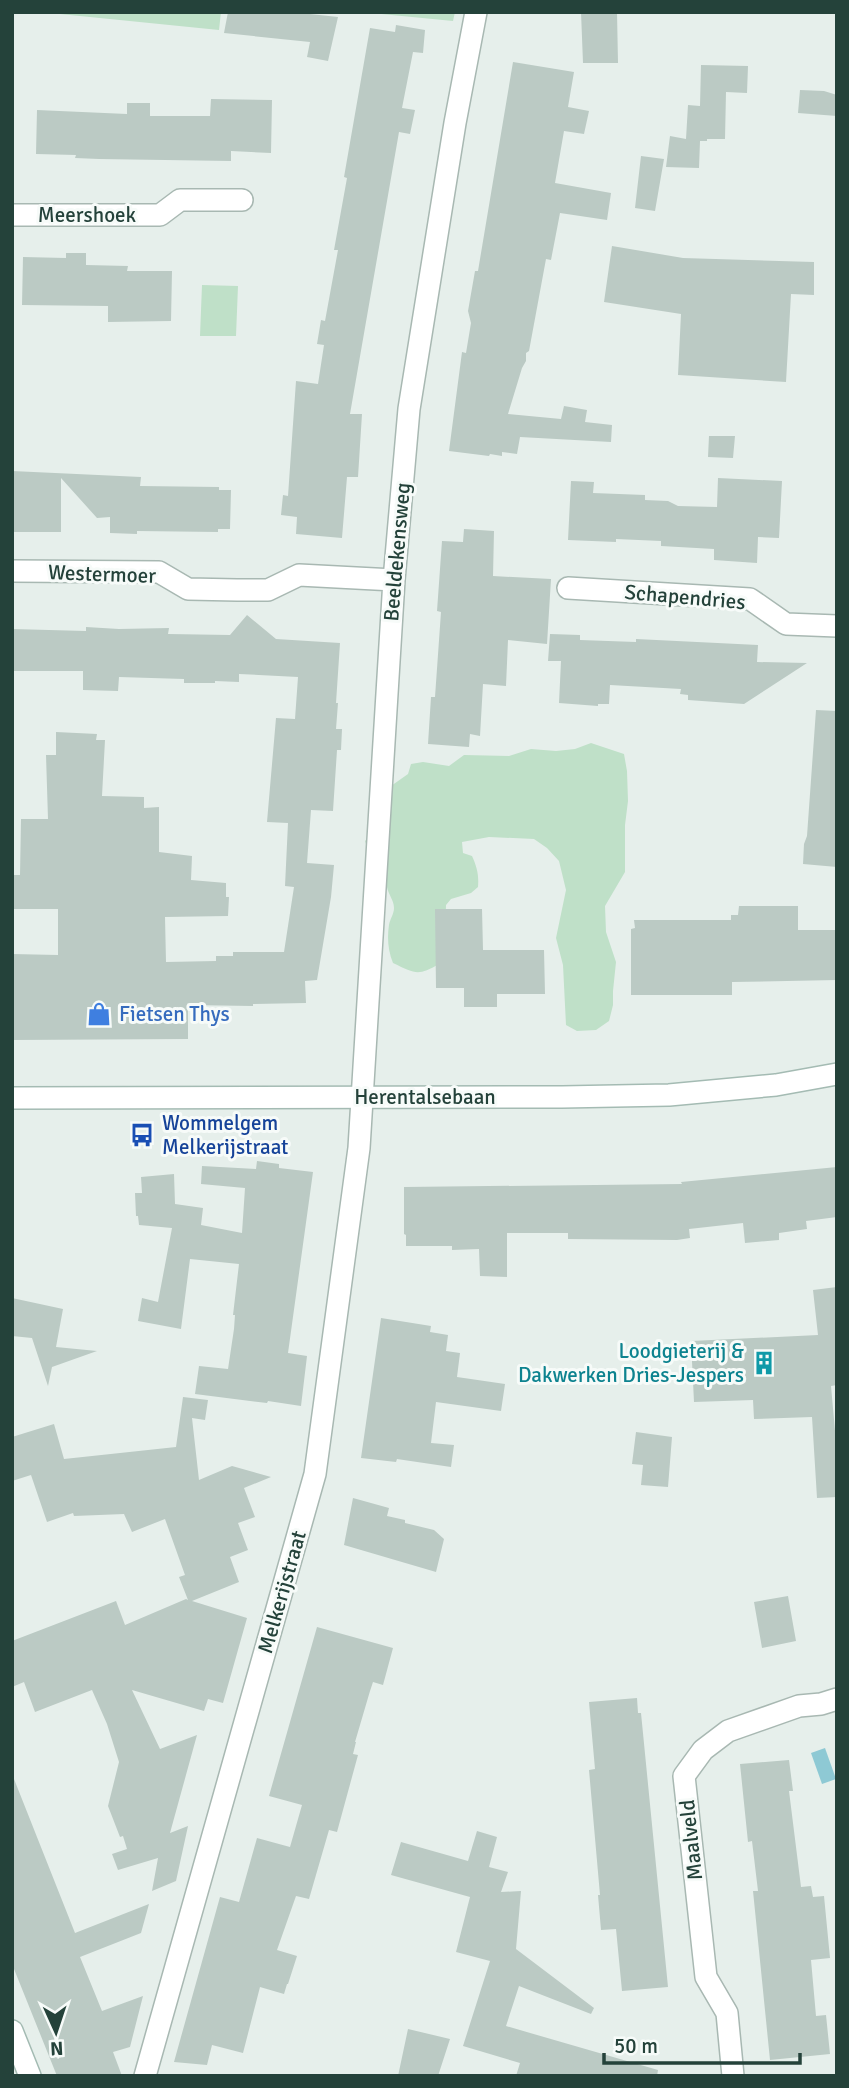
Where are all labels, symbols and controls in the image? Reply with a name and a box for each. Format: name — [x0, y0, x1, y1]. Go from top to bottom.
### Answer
street label: Meershoek — [38, 202, 137, 228]
street label: Beeldekensweg — [378, 482, 416, 622]
street label: Westermoer — [48, 559, 157, 589]
street label: Schapendries — [623, 579, 747, 615]
shop icon: Fietsen Thys — [85, 1000, 113, 1028]
place label: Fietsen Thys — [119, 1001, 230, 1027]
street label: Herentalsebaan — [354, 1084, 496, 1110]
place label: Wommelgem Melkerijstraat — [162, 1110, 288, 1160]
bus stop icon: Wommelgem Melkerijstraat — [128, 1121, 156, 1149]
place label: Loodgieterij & Dakwerken Dries-Jespers — [518, 1338, 744, 1388]
building icon: Loodgieterij & Dakwerken Dries-Jespers — [750, 1349, 778, 1377]
street label: Melkerijstraat — [252, 1528, 312, 1656]
street label: Maalveld — [674, 1798, 708, 1882]
north arrow — [21, 1997, 91, 2067]
scale bar — [604, 2022, 800, 2066]
text: 50 m — [614, 2033, 658, 2059]
text: N — [50, 2036, 64, 2060]

